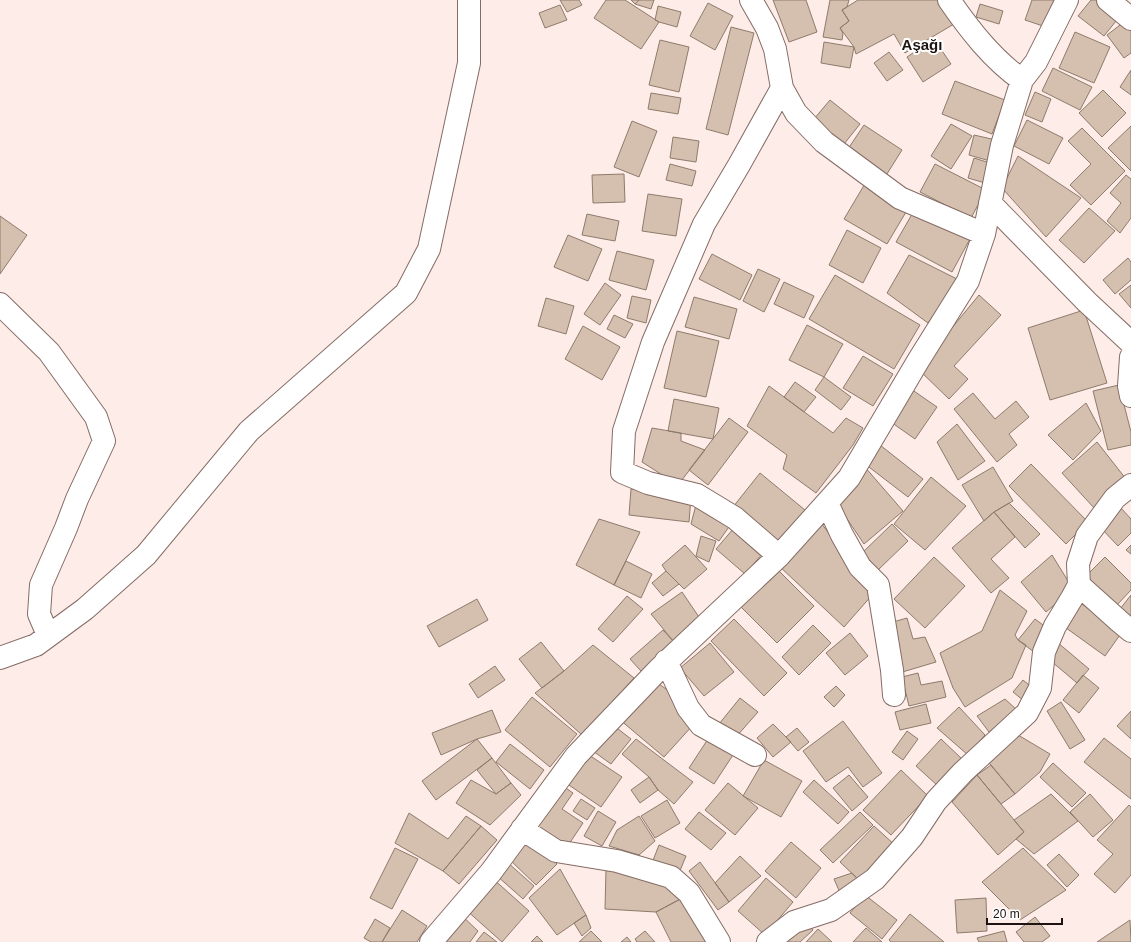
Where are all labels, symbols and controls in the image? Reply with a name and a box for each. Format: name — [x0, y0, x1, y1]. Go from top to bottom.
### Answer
district label: Aşağı — [902, 36, 942, 53]
scale bar — [987, 900, 1062, 926]
text: 20 m — [993, 907, 1020, 921]

